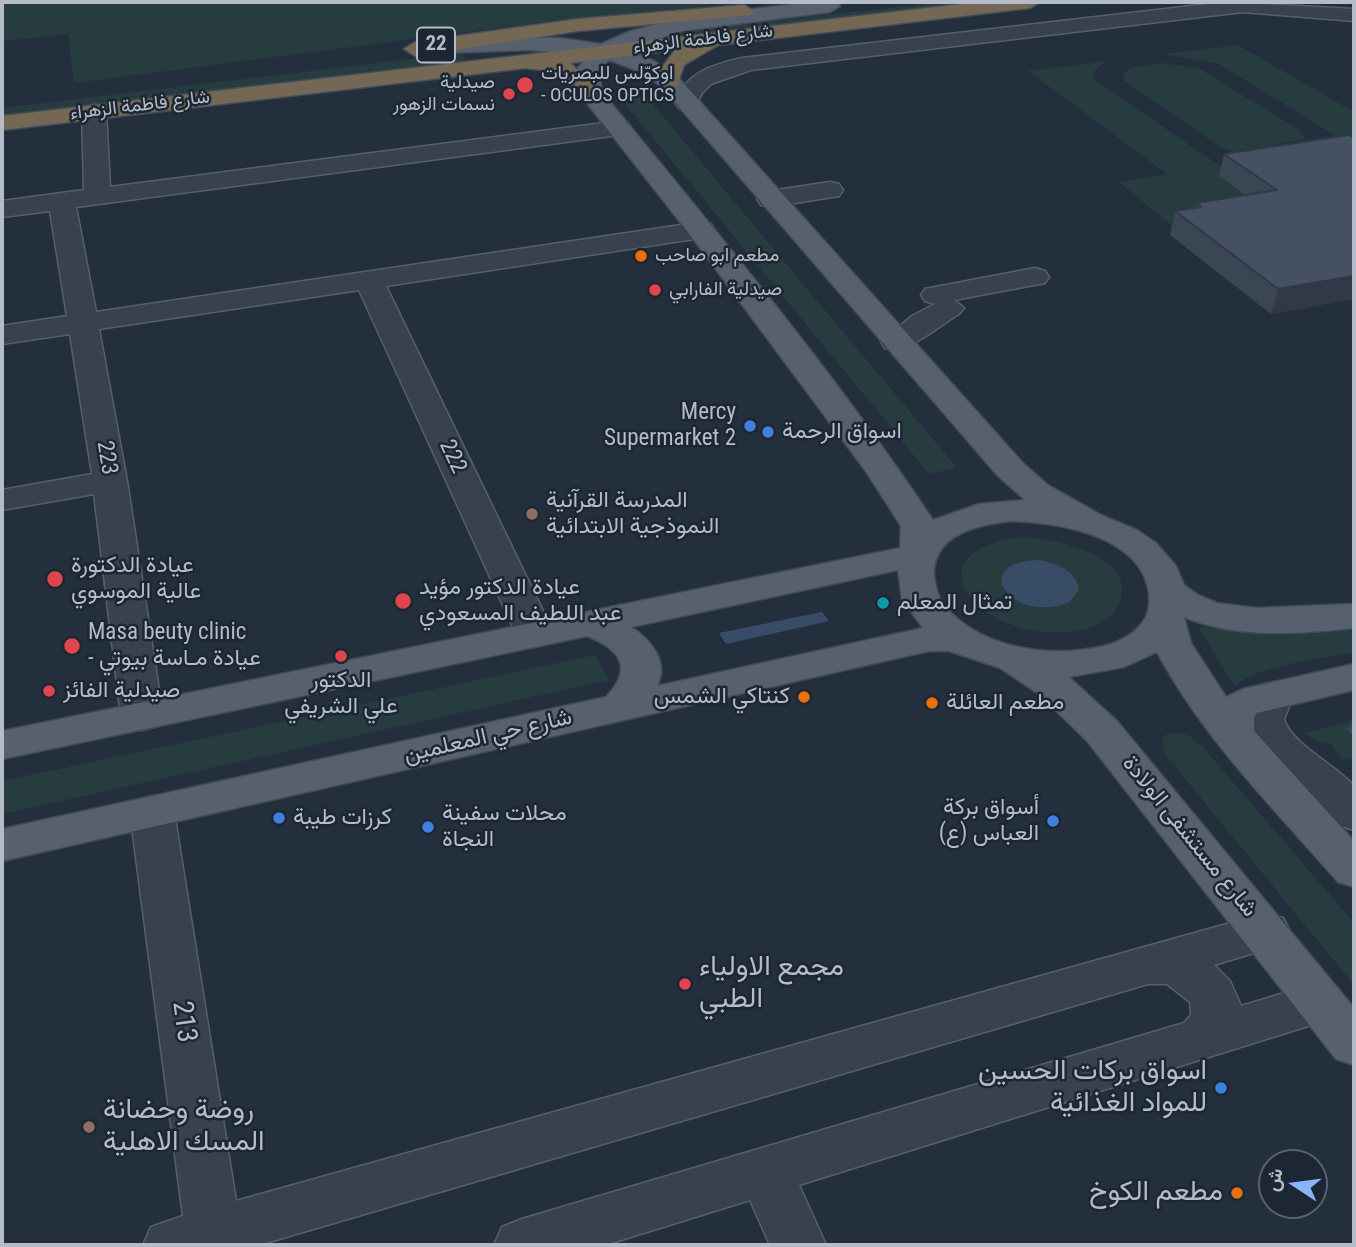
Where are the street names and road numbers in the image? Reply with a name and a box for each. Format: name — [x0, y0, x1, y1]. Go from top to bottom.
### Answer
street label: شارع فاطمة الزهراء — [632, 20, 774, 60]
road number: 22 — [417, 28, 455, 62]
street label: شارع فاطمة الزهراء — [69, 86, 211, 126]
street label: 222 — [432, 436, 472, 478]
street label: 223 — [89, 439, 123, 477]
street label: شارع حي المعلمين — [401, 704, 575, 770]
street label: شارع مستشفى الولادة — [1115, 751, 1263, 923]
street label: 213 — [163, 999, 203, 1045]

